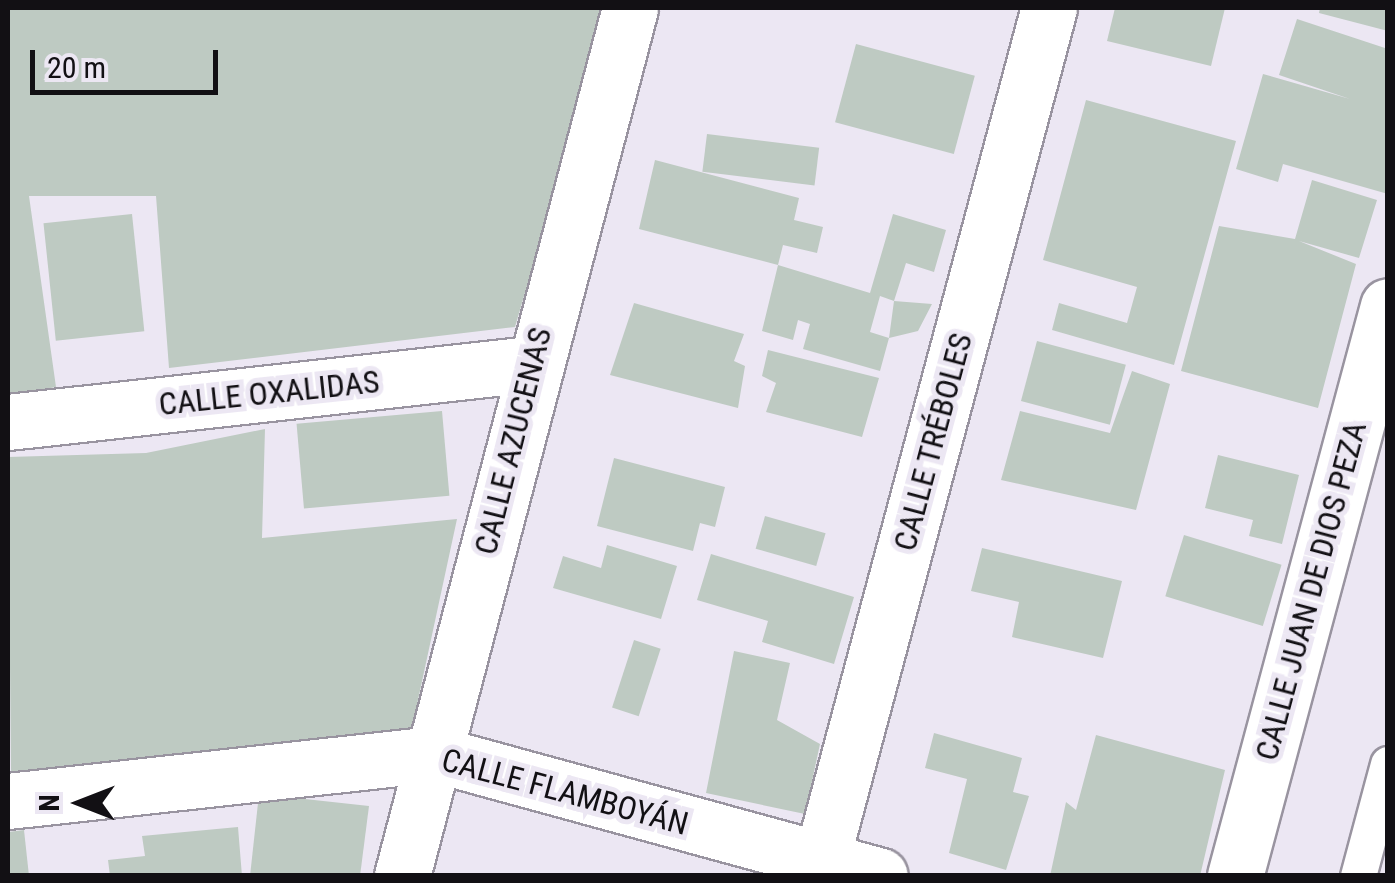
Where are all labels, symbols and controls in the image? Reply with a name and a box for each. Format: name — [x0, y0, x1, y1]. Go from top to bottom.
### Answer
scale bar — [35, 30, 222, 92]
text: 20 m — [47, 50, 106, 85]
street label: CALLE AZUCENAS — [466, 323, 560, 559]
street label: CALLE TRÉBOLES — [885, 329, 981, 555]
street label: CALLE OXALIDAS — [157, 362, 381, 424]
street label: CALLE JUAN DE DIOS PEZA — [1247, 417, 1375, 765]
street label: CALLE FLAMBOYÁN — [438, 741, 692, 843]
north arrow — [30, 753, 130, 853]
text: N — [33, 794, 66, 812]

